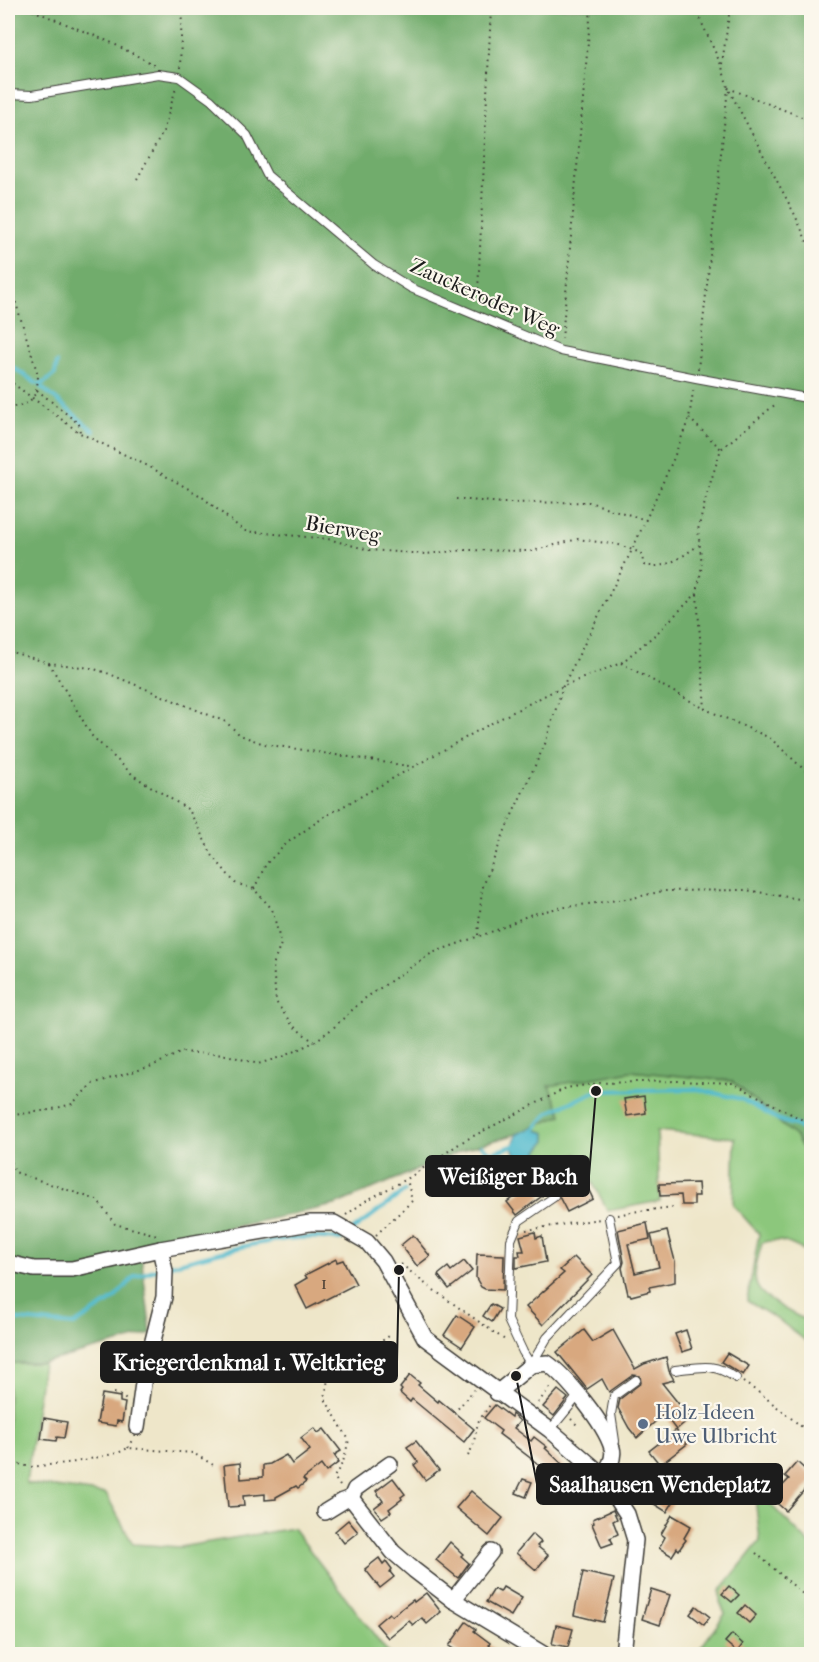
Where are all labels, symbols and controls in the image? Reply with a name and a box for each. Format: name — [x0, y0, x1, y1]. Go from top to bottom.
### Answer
street label: Zauckeroder Weg — [406, 253, 564, 341]
street label: Bierweg — [304, 511, 383, 548]
callout: Weißiger Bach — [426, 1156, 589, 1196]
text: Weißiger Bach — [437, 1164, 578, 1190]
house number: 1 — [321, 1273, 327, 1294]
callout: Kriegerdenkmal 1. Weltkrieg — [101, 1342, 397, 1382]
text: Kriegerdenkmal 1. Weltkrieg — [113, 1350, 386, 1376]
place label: Holz-Ideen Uwe Ulbricht — [655, 1400, 778, 1448]
marker: Holz-Ideen Uwe Ulbricht — [636, 1417, 650, 1431]
callout: Saalhausen Wendeplatz — [537, 1464, 782, 1504]
text: Saalhausen Wendeplatz — [549, 1472, 771, 1498]

